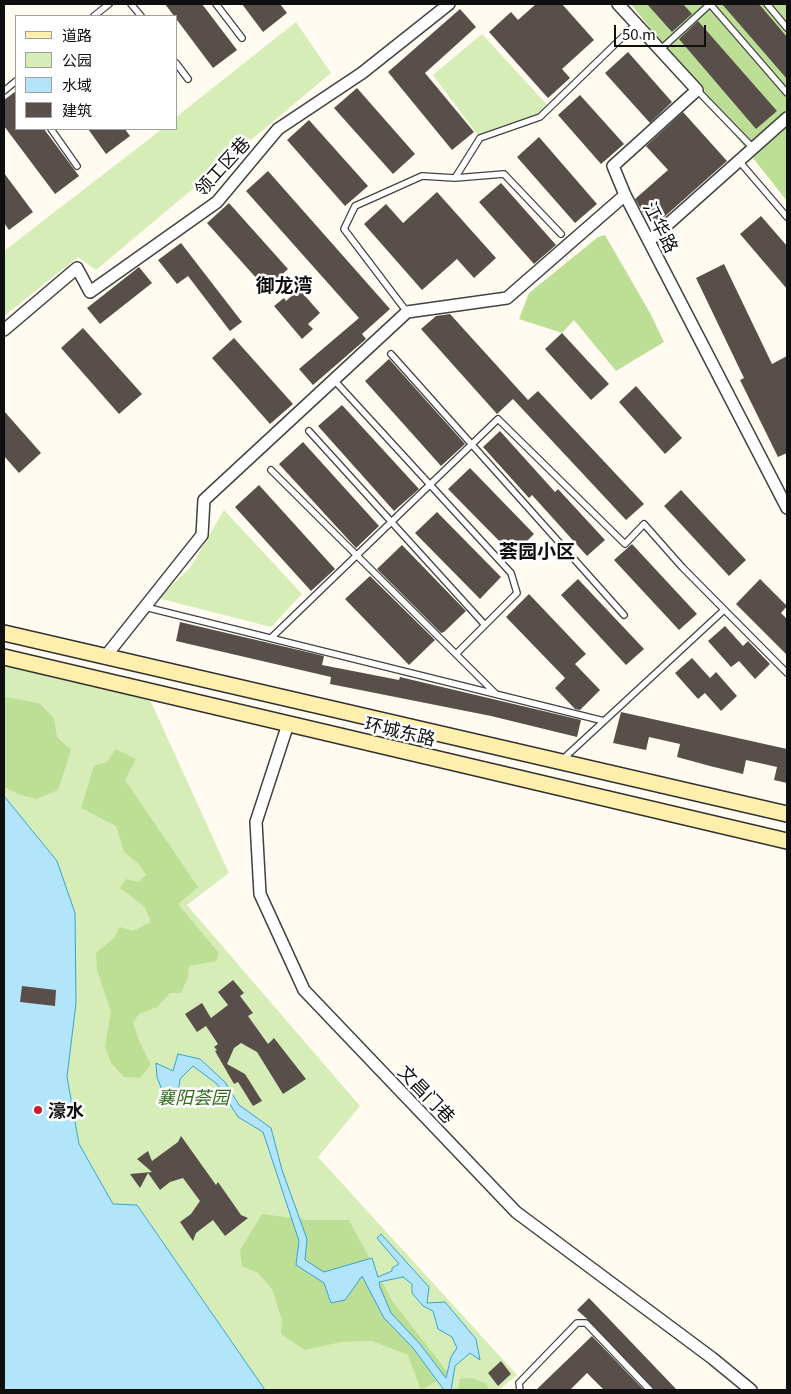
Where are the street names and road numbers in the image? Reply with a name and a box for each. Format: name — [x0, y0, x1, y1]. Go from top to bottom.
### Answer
street label: 领工区巷 — [190, 132, 254, 200]
street label: 江华路 — [639, 198, 683, 256]
street label: 环城东路 — [362, 712, 438, 750]
street label: 文昌门巷 — [394, 1061, 460, 1127]

